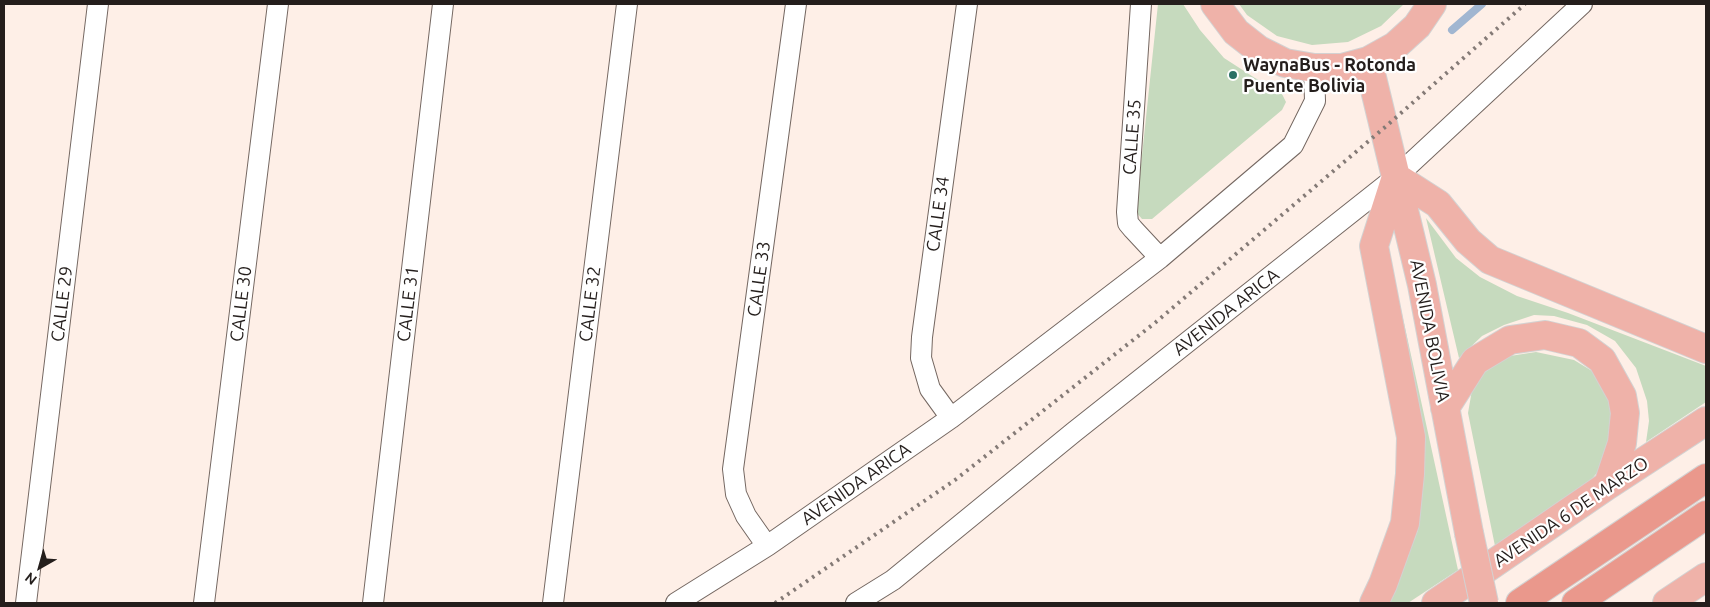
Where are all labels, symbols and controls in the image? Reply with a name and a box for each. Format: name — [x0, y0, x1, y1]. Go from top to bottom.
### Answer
place label: WaynaBus - Rotonda Puente Bolivia — [1243, 54, 1416, 96]
marker: WaynaBus - Rotonda Puente Bolivia — [1227, 69, 1239, 81]
street label: CALLE 35 — [1119, 98, 1145, 176]
street label: CALLE 34 — [922, 175, 954, 253]
street label: CALLE 33 — [743, 240, 775, 318]
street label: AVENIDA BOLIVIA — [1406, 258, 1454, 404]
street label: AVENIDA ARICA — [1169, 264, 1283, 360]
street label: CALLE 29 — [47, 265, 77, 343]
street label: CALLE 30 — [226, 265, 256, 343]
street label: CALLE 31 — [393, 265, 423, 343]
street label: CALLE 32 — [575, 265, 605, 343]
street label: AVENIDA ARICA — [797, 438, 915, 530]
street label: AVENIDA 6 DE MARZO — [1490, 452, 1652, 572]
north arrow — [15, 542, 65, 592]
text: N — [22, 569, 40, 588]

